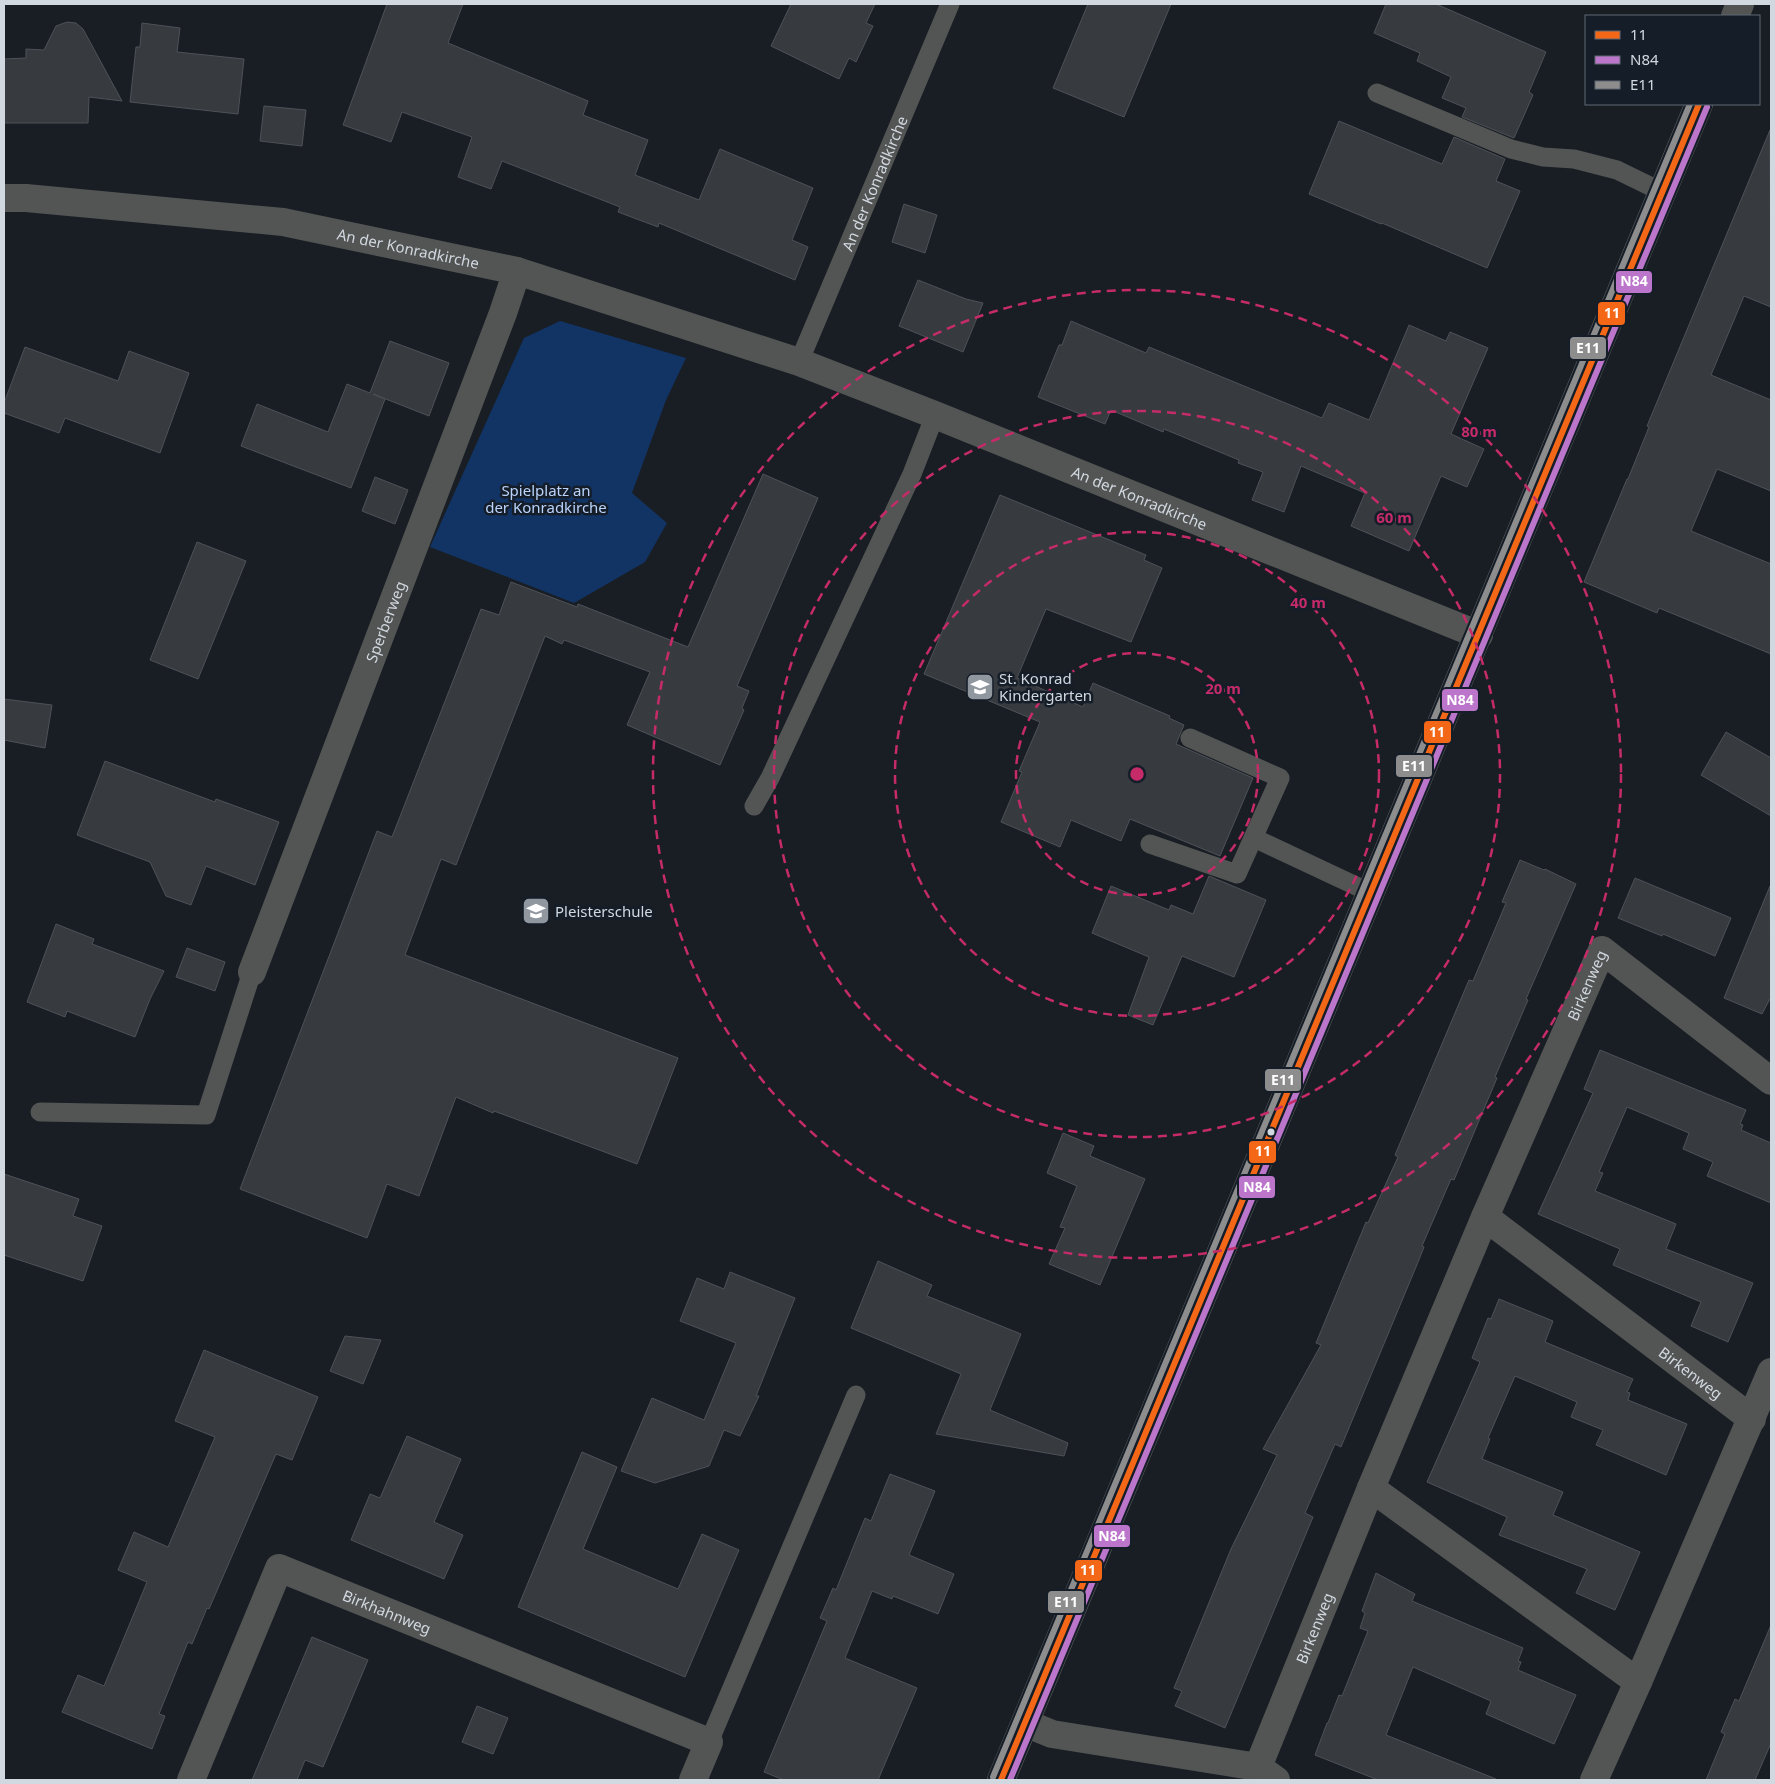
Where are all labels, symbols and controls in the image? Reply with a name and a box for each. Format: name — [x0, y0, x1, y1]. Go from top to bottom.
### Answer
legend — [1585, 15, 1760, 105]
text: 11 — [1630, 24, 1647, 44]
text: N84 — [1630, 49, 1659, 69]
text: E11 — [1630, 74, 1656, 94]
street label: An der Konradkirche — [837, 113, 912, 254]
street label: An der Konradkirche — [335, 224, 481, 273]
line badge: N84 — [1615, 270, 1653, 294]
text: N84 — [1620, 271, 1648, 290]
line badge: 11 — [1597, 301, 1626, 326]
text: 11 — [1604, 303, 1620, 322]
line badge: E11 — [1569, 336, 1607, 360]
text: E11 — [1576, 338, 1600, 357]
text: 80 m — [1461, 421, 1497, 441]
street label: An der Konradkirche — [1069, 461, 1210, 534]
park label: Spielplatz an der Konradkirche — [485, 480, 607, 517]
text: 60 m — [1376, 507, 1412, 527]
street label: Sperberweg — [361, 578, 410, 665]
text: 40 m — [1290, 592, 1326, 612]
place label: St. Konrad Kindergarten — [999, 668, 1092, 705]
school or university icon: St. Konrad Kindergarten — [965, 672, 995, 702]
text: 20 m — [1205, 678, 1241, 698]
line badge: N84 — [1441, 688, 1479, 712]
text: N84 — [1446, 690, 1474, 709]
line badge: 11 — [1423, 720, 1452, 744]
text: 11 — [1429, 722, 1445, 741]
line badge: E11 — [1395, 754, 1433, 778]
text: E11 — [1402, 756, 1426, 775]
centre of rings — [1128, 765, 1146, 783]
school or university icon: Pleisterschule — [521, 896, 551, 926]
place label: Pleisterschule — [555, 901, 653, 921]
street label: Birkenweg — [1562, 947, 1611, 1024]
line badge: E11 — [1264, 1068, 1302, 1092]
text: E11 — [1271, 1070, 1295, 1089]
unlabelled marker — [1266, 1127, 1276, 1137]
line badge: 11 — [1248, 1140, 1277, 1164]
text: 11 — [1255, 1141, 1271, 1160]
line badge: N84 — [1238, 1175, 1276, 1199]
text: N84 — [1243, 1177, 1271, 1196]
street label: Birkenweg — [1655, 1342, 1727, 1403]
line badge: N84 — [1093, 1524, 1131, 1548]
text: N84 — [1098, 1526, 1126, 1545]
line badge: 11 — [1074, 1559, 1103, 1582]
text: 11 — [1080, 1560, 1096, 1579]
street label: Birkhahnweg — [340, 1585, 434, 1639]
street label: Birkenweg — [1291, 1589, 1338, 1667]
line badge: E11 — [1047, 1590, 1085, 1614]
text: E11 — [1054, 1592, 1078, 1611]

